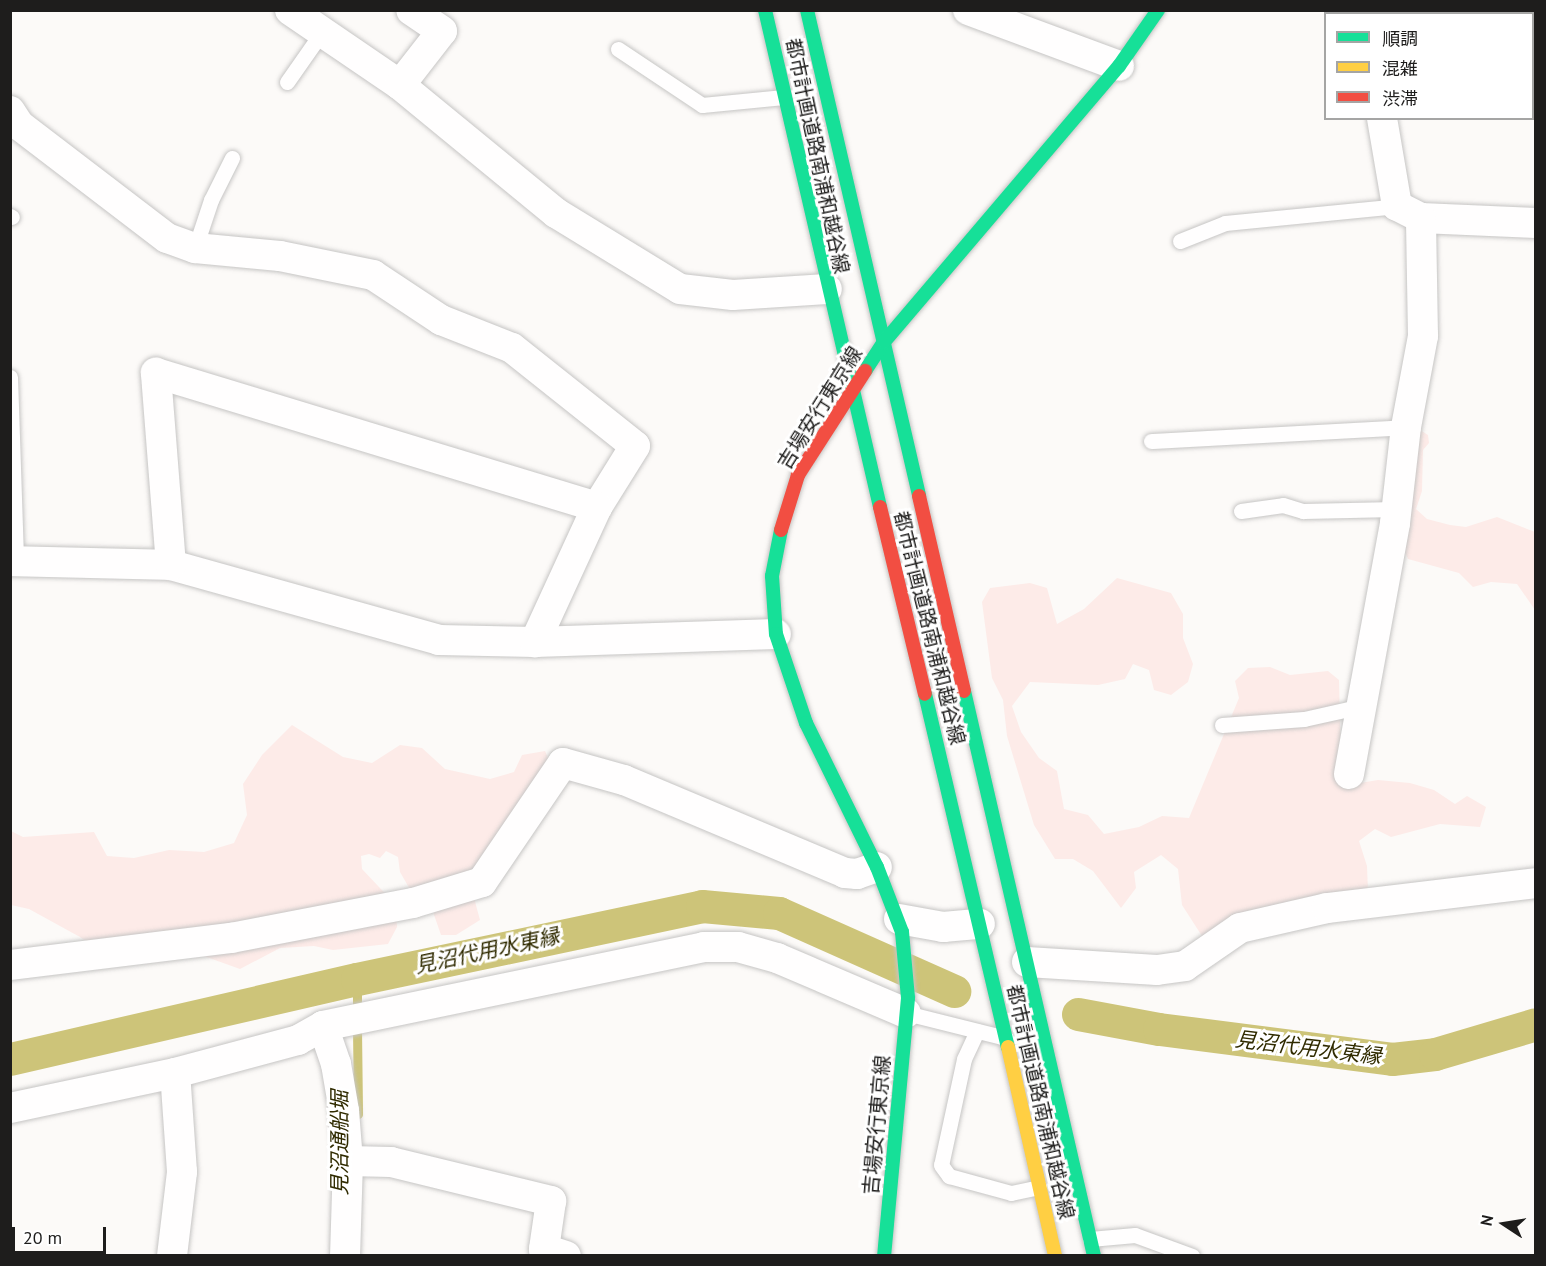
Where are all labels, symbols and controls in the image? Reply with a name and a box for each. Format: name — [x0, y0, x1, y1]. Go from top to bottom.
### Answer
legend — [1324, 12, 1534, 120]
text: 順調 — [1382, 27, 1418, 50]
street label: 都市計画道路南浦和越谷線 — [780, 36, 854, 276]
text: 混雑 — [1382, 57, 1418, 80]
text: 渋滞 — [1382, 87, 1418, 110]
street label: 吉場安行東京線 — [773, 342, 867, 474]
street label: 都市計画道路南浦和越谷線 — [888, 509, 970, 747]
water label: 見沼代用水東縁 — [412, 923, 562, 979]
street label: 都市計画道路南浦和越谷線 — [1001, 982, 1079, 1222]
water label: 見沼代用水東縁 — [1234, 1027, 1382, 1069]
street label: 吉場安行東京線 — [859, 1054, 895, 1196]
water label: 見沼通船堀 — [327, 1091, 353, 1195]
north arrow — [1474, 1194, 1534, 1254]
text: N — [1476, 1213, 1497, 1227]
scale bar — [15, 1215, 110, 1253]
text: 20 m — [23, 1226, 62, 1249]

